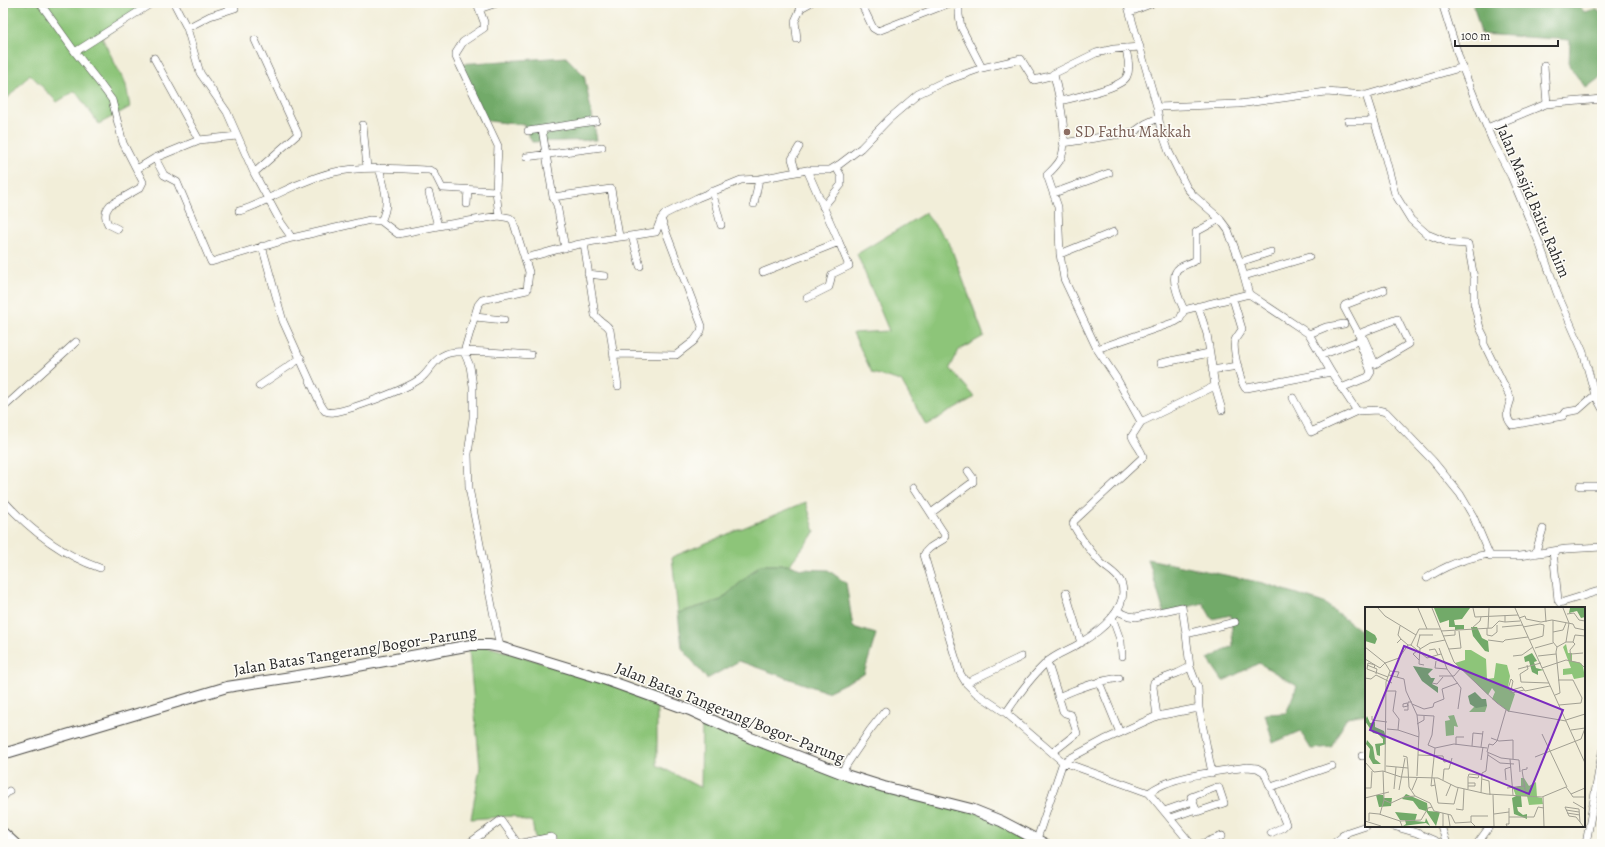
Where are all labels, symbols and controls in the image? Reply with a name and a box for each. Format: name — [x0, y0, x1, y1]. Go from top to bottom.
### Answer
scale bar — [1455, 22, 1558, 48]
text: 100 m — [1461, 28, 1490, 44]
place label: SD Fathu Makkah — [1075, 121, 1191, 143]
street label: Jalan Masjid Baitu Rahim — [1491, 121, 1575, 281]
marker: SD Fathu Makkah — [1062, 127, 1072, 137]
inset map — [1365, 607, 1585, 827]
street label: Jalan Batas Tangerang/Bogor–Parung — [232, 621, 478, 681]
street label: Jalan Batas Tangerang/Bogor–Parung — [612, 657, 848, 769]

